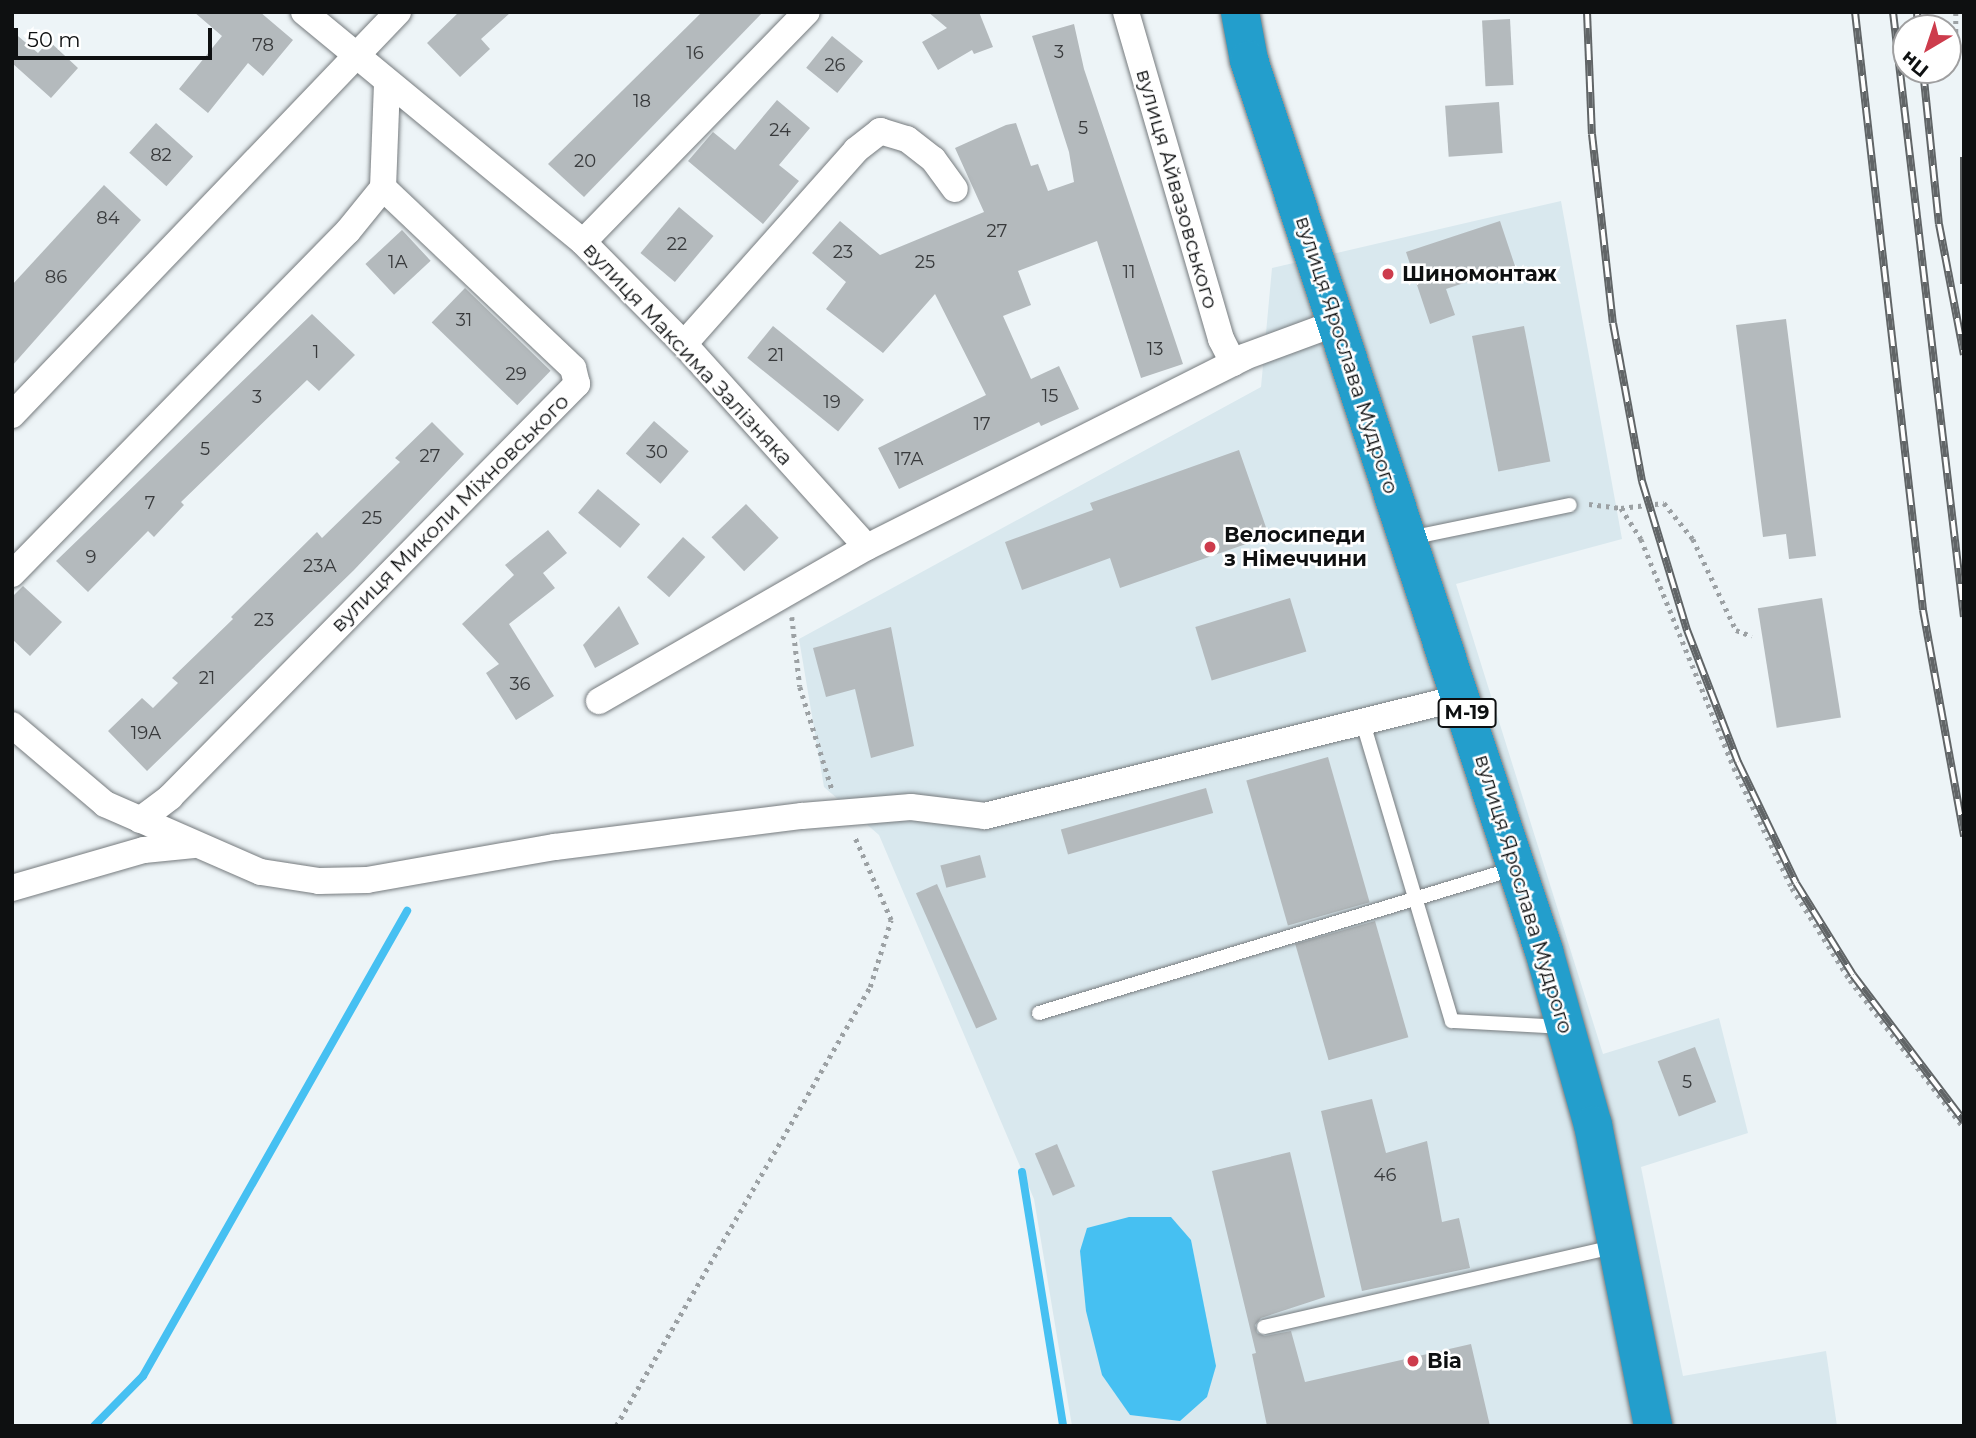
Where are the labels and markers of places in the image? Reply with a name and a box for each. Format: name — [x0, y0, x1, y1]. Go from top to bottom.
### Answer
place label: Шиномонтаж — [1402, 261, 1557, 287]
marker: Шиномонтаж — [1380, 266, 1396, 282]
place label: Велосипеди з Німеччини — [1224, 522, 1367, 572]
marker: Велосипеди з Німеччини — [1202, 539, 1218, 555]
place label: Віа — [1427, 1348, 1462, 1374]
marker: Віа — [1405, 1353, 1421, 1369]

